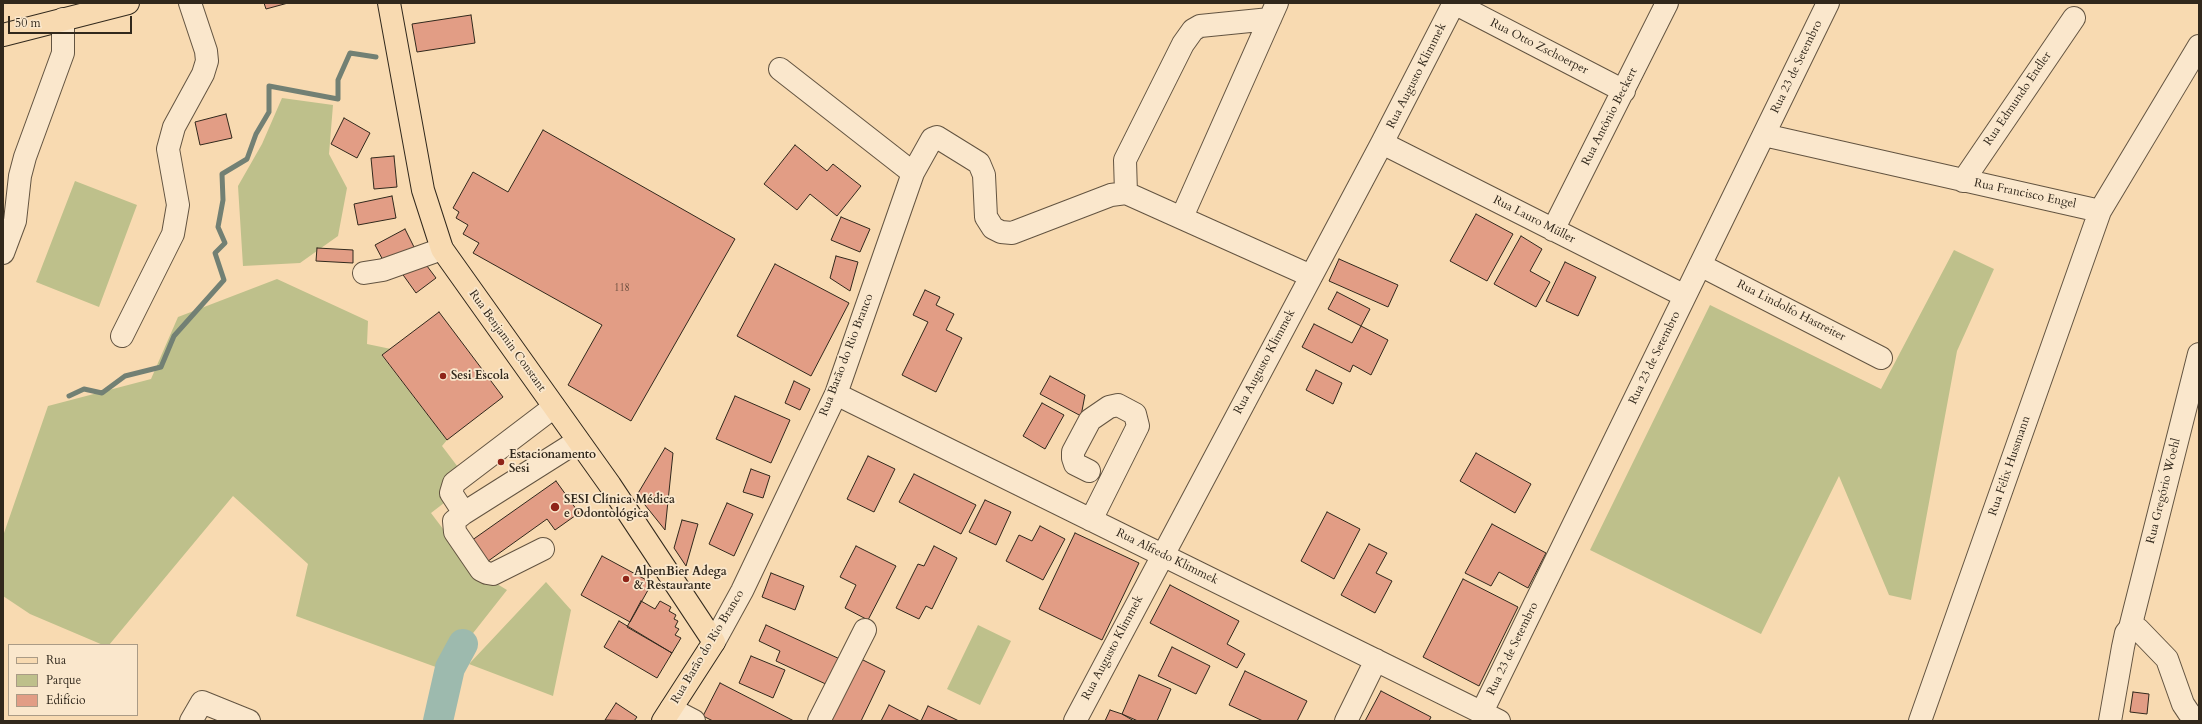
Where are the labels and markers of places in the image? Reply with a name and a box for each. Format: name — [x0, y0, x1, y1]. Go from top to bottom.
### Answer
place label: Sesi Escola — [451, 369, 509, 383]
marker: Sesi Escola — [438, 371, 448, 381]
place label: Estacionamento Sesi — [509, 448, 596, 476]
marker: Estacionamento Sesi — [496, 457, 506, 467]
place label: SESI Clínica Médica e Odontológica — [564, 493, 675, 521]
marker: SESI Clínica Médica e Odontológica — [549, 501, 561, 513]
place label: AlpenBier Adega & Restaurante — [634, 565, 727, 593]
marker: AlpenBier Adega & Restaurante — [621, 574, 631, 584]

